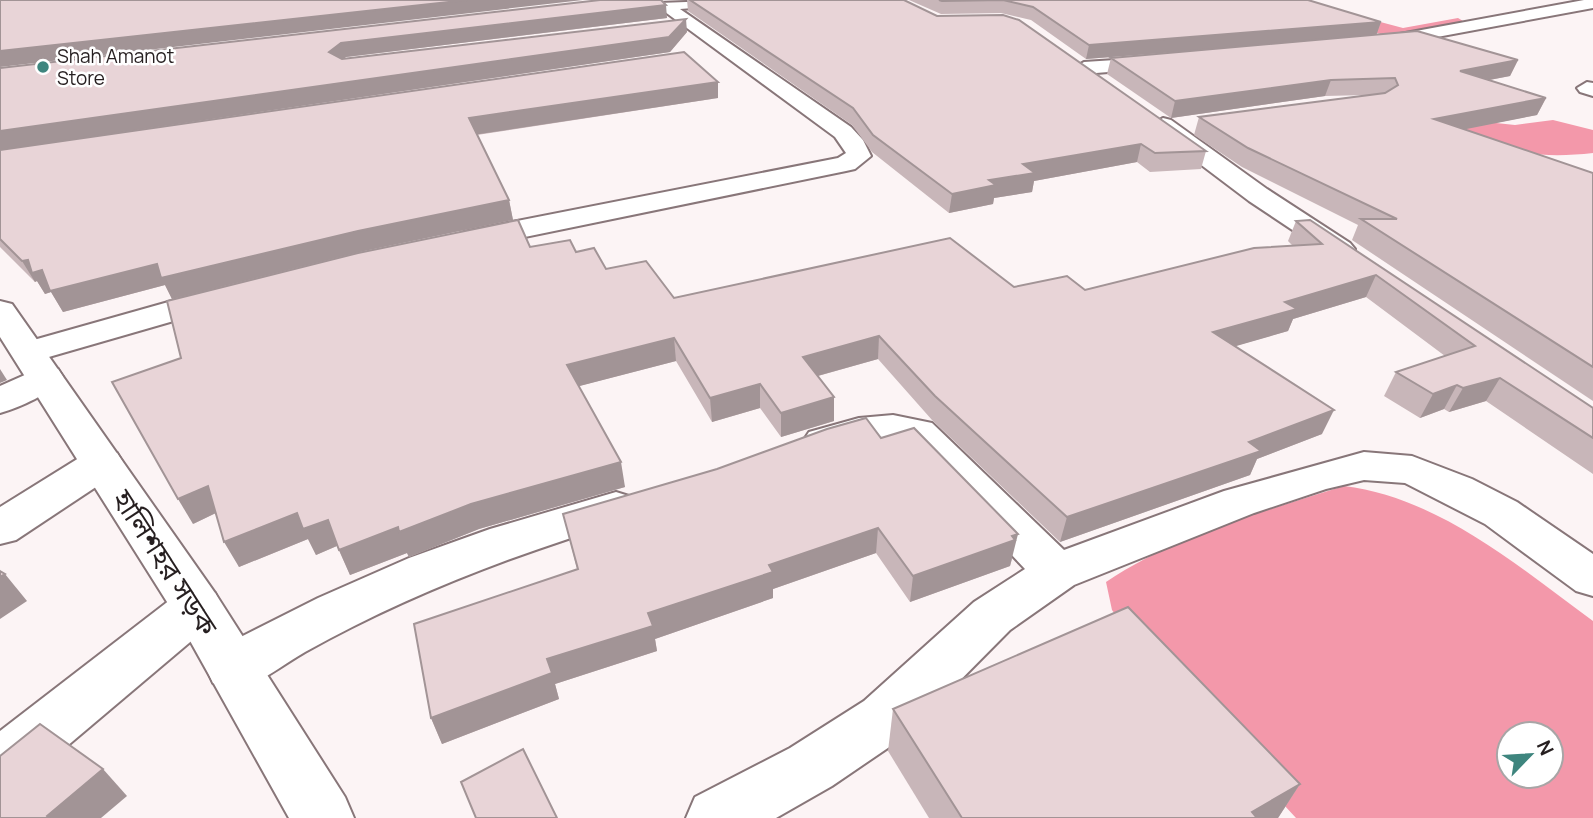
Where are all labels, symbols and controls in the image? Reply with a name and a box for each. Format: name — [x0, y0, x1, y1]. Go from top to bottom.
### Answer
place label: Shah Amanot Store — [57, 43, 174, 91]
marker: Shah Amanot Store — [35, 59, 51, 75]
street label: হালিশহর সড়ক — [104, 481, 228, 643]
north arrow — [1495, 720, 1565, 790]
text: N — [1531, 736, 1560, 759]

